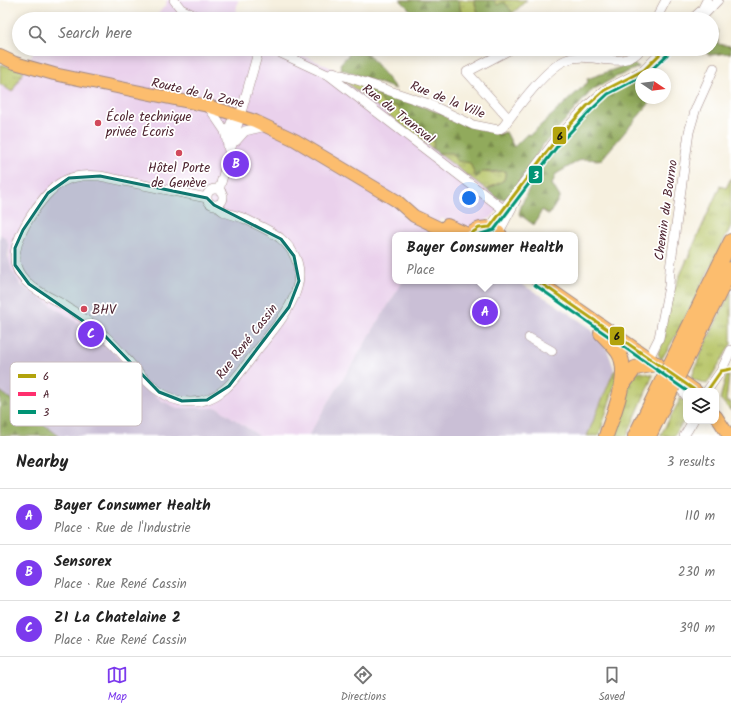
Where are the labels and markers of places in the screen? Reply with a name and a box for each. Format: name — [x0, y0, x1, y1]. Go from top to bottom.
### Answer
place label: École technique privée Écoris — [105, 107, 192, 143]
marker: École technique privée Écoris — [93, 118, 103, 128]
marker: Hôtel Porte de Genève — [174, 148, 184, 158]
pin: B — [223, 149, 249, 179]
place label: Hôtel Porte de Genève — [148, 158, 210, 194]
pin: A — [472, 297, 498, 327]
place label: BHV — [92, 300, 117, 321]
marker: BHV — [79, 304, 89, 314]
pin: C — [78, 319, 104, 349]

